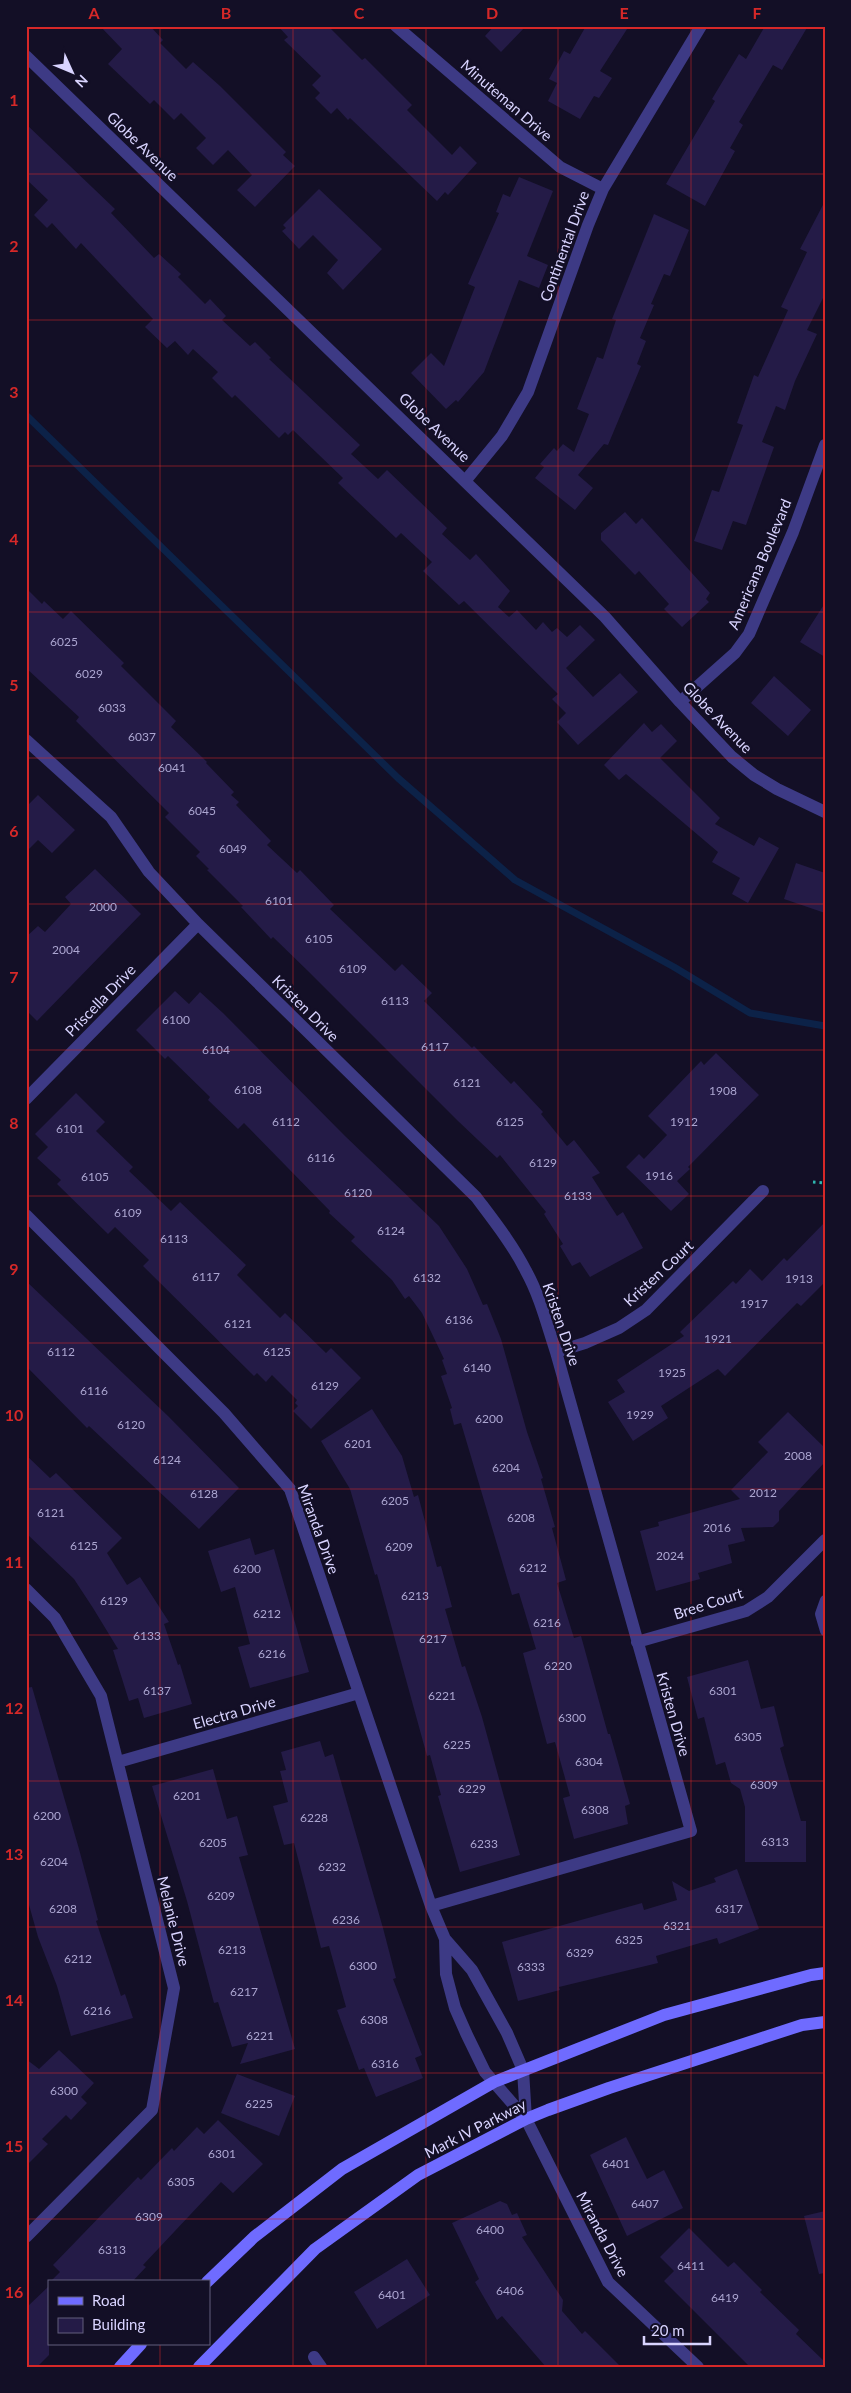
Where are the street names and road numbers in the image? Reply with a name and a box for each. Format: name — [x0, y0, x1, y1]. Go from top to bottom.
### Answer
street label: Minuteman Drive — [458, 55, 556, 145]
street label: Globe Avenue — [104, 107, 182, 185]
street label: Continental Drive — [536, 188, 592, 304]
street label: Globe Avenue — [396, 388, 474, 466]
street label: Americana Boulevard — [723, 496, 795, 632]
street label: Globe Avenue — [679, 678, 757, 756]
street label: Priscella Drive — [61, 960, 139, 1040]
street label: Kristen Drive — [269, 971, 343, 1045]
street label: Kristen Court — [619, 1236, 697, 1310]
street label: Kristen Drive — [539, 1280, 585, 1368]
street label: Miranda Drive — [294, 1482, 344, 1576]
street label: Bree Court — [671, 1583, 746, 1623]
street label: Kristen Drive — [653, 1670, 695, 1758]
street label: Electra Drive — [191, 1692, 277, 1732]
street label: Melanie Drive — [154, 1874, 194, 1968]
street label: Mark IV Parkway — [421, 2094, 529, 2161]
street label: Miranda Drive — [573, 2188, 633, 2280]

